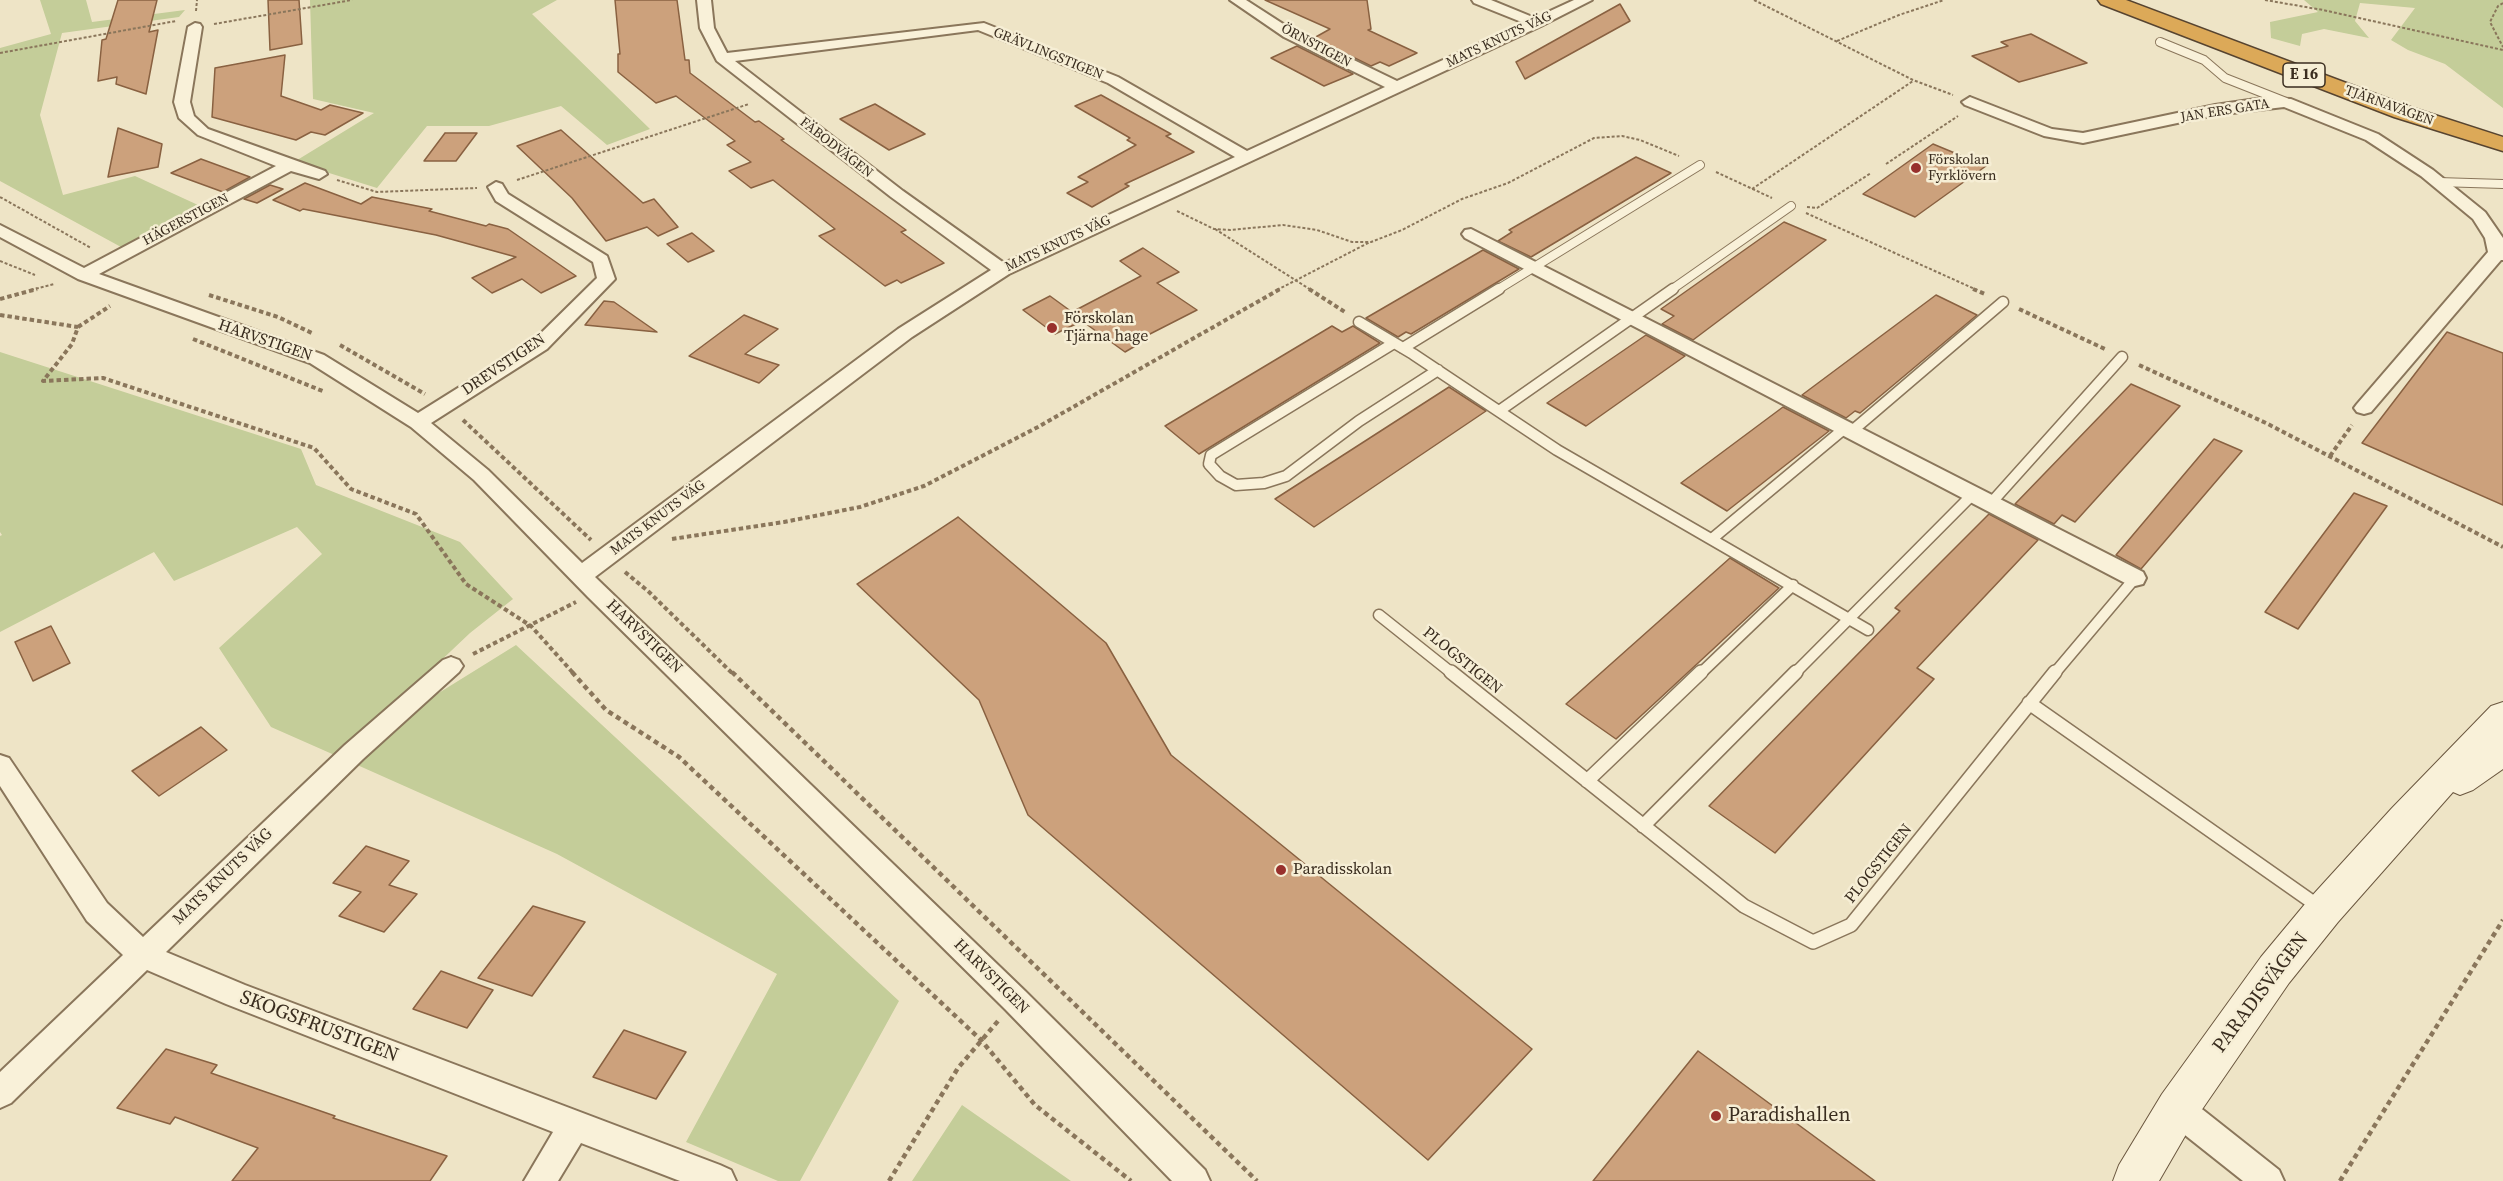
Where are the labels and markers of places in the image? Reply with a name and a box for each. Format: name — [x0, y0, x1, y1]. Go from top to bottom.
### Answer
place label: Förskolan Fyrklövern — [1928, 152, 1997, 184]
marker: Förskolan Fyrklövern — [1909, 161, 1923, 175]
place label: Förskolan Tjärna hage — [1064, 309, 1148, 347]
marker: Förskolan Tjärna hage — [1045, 321, 1059, 335]
place label: Paradisskolan — [1293, 860, 1392, 880]
marker: Paradisskolan — [1274, 863, 1288, 877]
place label: Paradishallen — [1728, 1104, 1850, 1128]
marker: Paradishallen — [1709, 1109, 1723, 1123]

